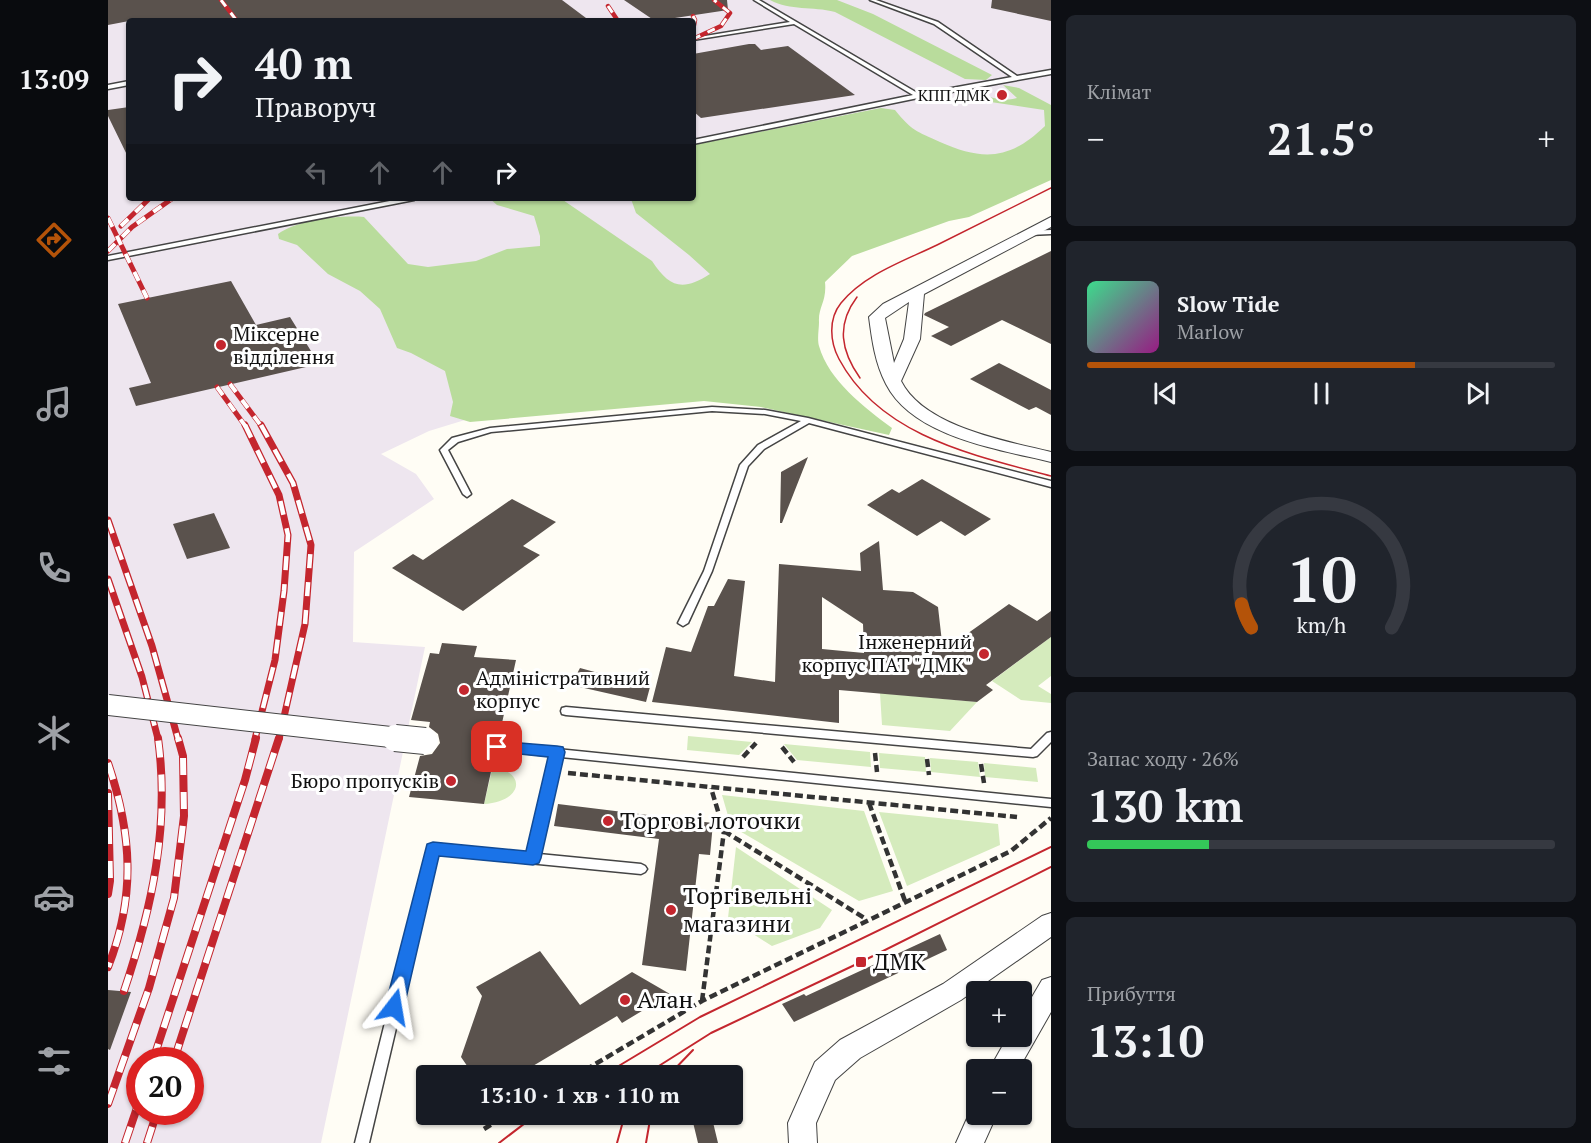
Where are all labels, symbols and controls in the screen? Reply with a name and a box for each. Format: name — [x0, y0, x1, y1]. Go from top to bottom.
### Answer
text: 40 m — [255, 35, 353, 91]
icon: right — [156, 42, 234, 120]
text: 13:09 — [19, 61, 89, 97]
text: Клімат — [1087, 78, 1152, 105]
place label: КПП ДМК — [918, 84, 991, 106]
marker: КПП ДМК — [995, 88, 1009, 102]
text: Праворуч — [255, 89, 376, 125]
text: 21.5° — [1267, 108, 1375, 168]
text: − — [1087, 117, 1105, 160]
text: + — [1537, 117, 1555, 160]
icon: left — [300, 156, 333, 189]
icon: ahead — [363, 156, 396, 189]
icon: ahead — [426, 156, 459, 189]
icon: right — [489, 156, 522, 189]
icon: directions — [33, 219, 75, 261]
text: Slow Tide — [1177, 289, 1280, 318]
text: Marlow — [1177, 318, 1244, 345]
place label: Міксерне відділення — [233, 320, 335, 370]
marker: Міксерне відділення — [214, 338, 228, 352]
icon: previous — [1149, 377, 1182, 410]
icon: pause — [1305, 377, 1338, 410]
icon: next — [1461, 377, 1494, 410]
icon: music — [33, 383, 75, 425]
text: 10 — [1286, 538, 1356, 621]
icon: phone — [33, 547, 75, 589]
text: km/h — [1296, 612, 1346, 640]
place label: Інженерний корпус ПАТ "ДМК" — [802, 628, 972, 678]
marker: Інженерний корпус ПАТ "ДМК" — [977, 647, 991, 661]
place label: Адміністративний корпус — [476, 664, 650, 714]
marker: Адміністративний корпус — [457, 683, 471, 697]
icon: climate — [33, 712, 75, 754]
pin — [471, 721, 522, 772]
icon: arrive — [480, 730, 513, 763]
text: Запас ходу · 26% — [1087, 745, 1239, 772]
place label: Бюро пропусків — [291, 767, 439, 794]
marker: Бюро пропусків — [444, 774, 458, 788]
text: 130 km — [1087, 775, 1243, 835]
place label: Торгові лоточки — [620, 804, 801, 836]
marker: Торгові лоточки — [601, 814, 615, 828]
icon: car — [33, 876, 75, 918]
place label: Торгівельні магазини — [683, 879, 812, 939]
marker: Торгівельні магазини — [664, 903, 678, 917]
place label: ДМК — [873, 945, 926, 977]
marker: ДМК — [854, 955, 868, 969]
position arrow — [362, 975, 426, 1039]
text: Прибуття — [1087, 980, 1176, 1007]
map controls — [966, 981, 1032, 1125]
button: + — [966, 981, 1032, 1047]
place label: Алан — [637, 983, 693, 1015]
marker: Алан — [618, 993, 632, 1007]
text: 13:10 — [1087, 1010, 1204, 1070]
icon: filters — [33, 1040, 75, 1082]
speed limit sign: 20 — [126, 1047, 204, 1125]
button: − — [966, 1059, 1032, 1125]
text: 13:10 · 1 хв · 110 m — [479, 1080, 680, 1109]

